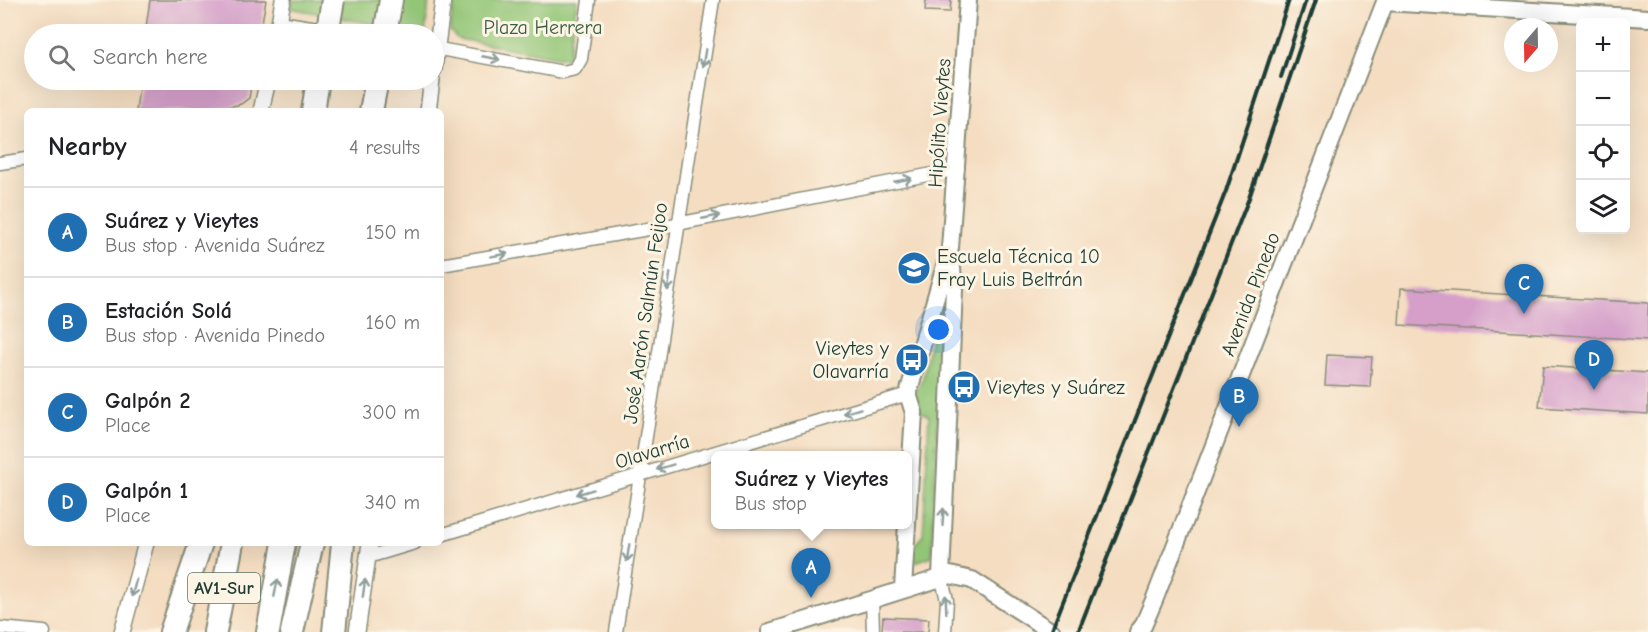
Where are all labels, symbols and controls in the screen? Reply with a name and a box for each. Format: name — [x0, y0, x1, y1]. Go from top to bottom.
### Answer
park label: Plaza Herrera — [484, 16, 603, 39]
north arrow — [1504, 18, 1558, 72]
map controls — [1576, 18, 1630, 234]
button: + — [1576, 18, 1630, 72]
search box — [24, 24, 444, 90]
icon: search — [45, 41, 78, 74]
text: Search here — [93, 44, 208, 70]
one-way arrow — [698, 47, 709, 67]
one-way arrow — [481, 53, 500, 64]
street label: Hipólito Vieytes — [924, 58, 955, 188]
button: − — [1576, 72, 1630, 126]
button: locate — [1576, 126, 1630, 180]
text: Nearby — [48, 132, 127, 162]
text: 4 results — [349, 136, 420, 159]
one-way arrow — [892, 174, 912, 185]
button: layers — [1576, 180, 1630, 234]
street label: José Aarón Salmún Feijoo — [619, 201, 672, 425]
text: Suárez y Vieytes — [105, 208, 259, 234]
one-way arrow — [701, 211, 721, 222]
text: A — [62, 221, 73, 244]
text: 150 m — [366, 221, 420, 244]
street label: Avenida Pinedo — [1216, 229, 1285, 359]
text: Bus stop · Avenida Suárez — [105, 234, 325, 257]
place label: Escuela Técnica 10 Fray Luis Beltrán — [937, 245, 1100, 291]
one-way arrow — [488, 249, 508, 260]
school or university icon: Escuela Técnica 10 Fray Luis Beltrán — [896, 250, 932, 286]
pin: C — [1504, 264, 1544, 314]
one-way arrow — [663, 271, 674, 291]
text: Estación Solá — [105, 298, 232, 324]
text: B — [61, 311, 74, 334]
text: 160 m — [366, 311, 420, 334]
your location — [924, 315, 953, 344]
text: Bus stop · Avenida Pinedo — [105, 324, 325, 347]
place label: Vieytes y Olavarría — [812, 337, 889, 383]
pin: D — [1574, 340, 1614, 390]
bus stop icon: Vieytes y Olavarría — [894, 342, 930, 378]
bus stop icon: Vieytes y Suárez — [946, 369, 982, 405]
place label: Vieytes y Suárez — [987, 376, 1125, 399]
pin: B — [1220, 378, 1258, 427]
text: Galpón 2 — [105, 388, 190, 414]
text: C — [61, 401, 74, 424]
text: 300 m — [362, 401, 420, 424]
one-way arrow — [843, 406, 862, 417]
text: Place — [105, 414, 151, 437]
street label: Olavarría — [612, 429, 692, 474]
popup — [711, 451, 912, 529]
one-way arrow — [656, 462, 675, 473]
text: Suárez y Vieytes — [735, 466, 888, 492]
text: Galpón 1 — [105, 478, 188, 504]
one-way arrow — [575, 487, 594, 498]
text: D — [61, 491, 74, 514]
text: 340 m — [365, 491, 420, 514]
text: Bus stop — [735, 492, 807, 515]
text: Place — [105, 504, 151, 527]
one-way arrow — [938, 508, 949, 528]
one-way arrow — [623, 543, 634, 563]
pin: A — [792, 548, 830, 598]
road number: AV1-Sur — [188, 573, 260, 603]
one-way arrow — [127, 578, 139, 597]
one-way arrow — [271, 578, 282, 598]
one-way arrow — [358, 578, 369, 598]
one-way arrow — [940, 594, 951, 614]

